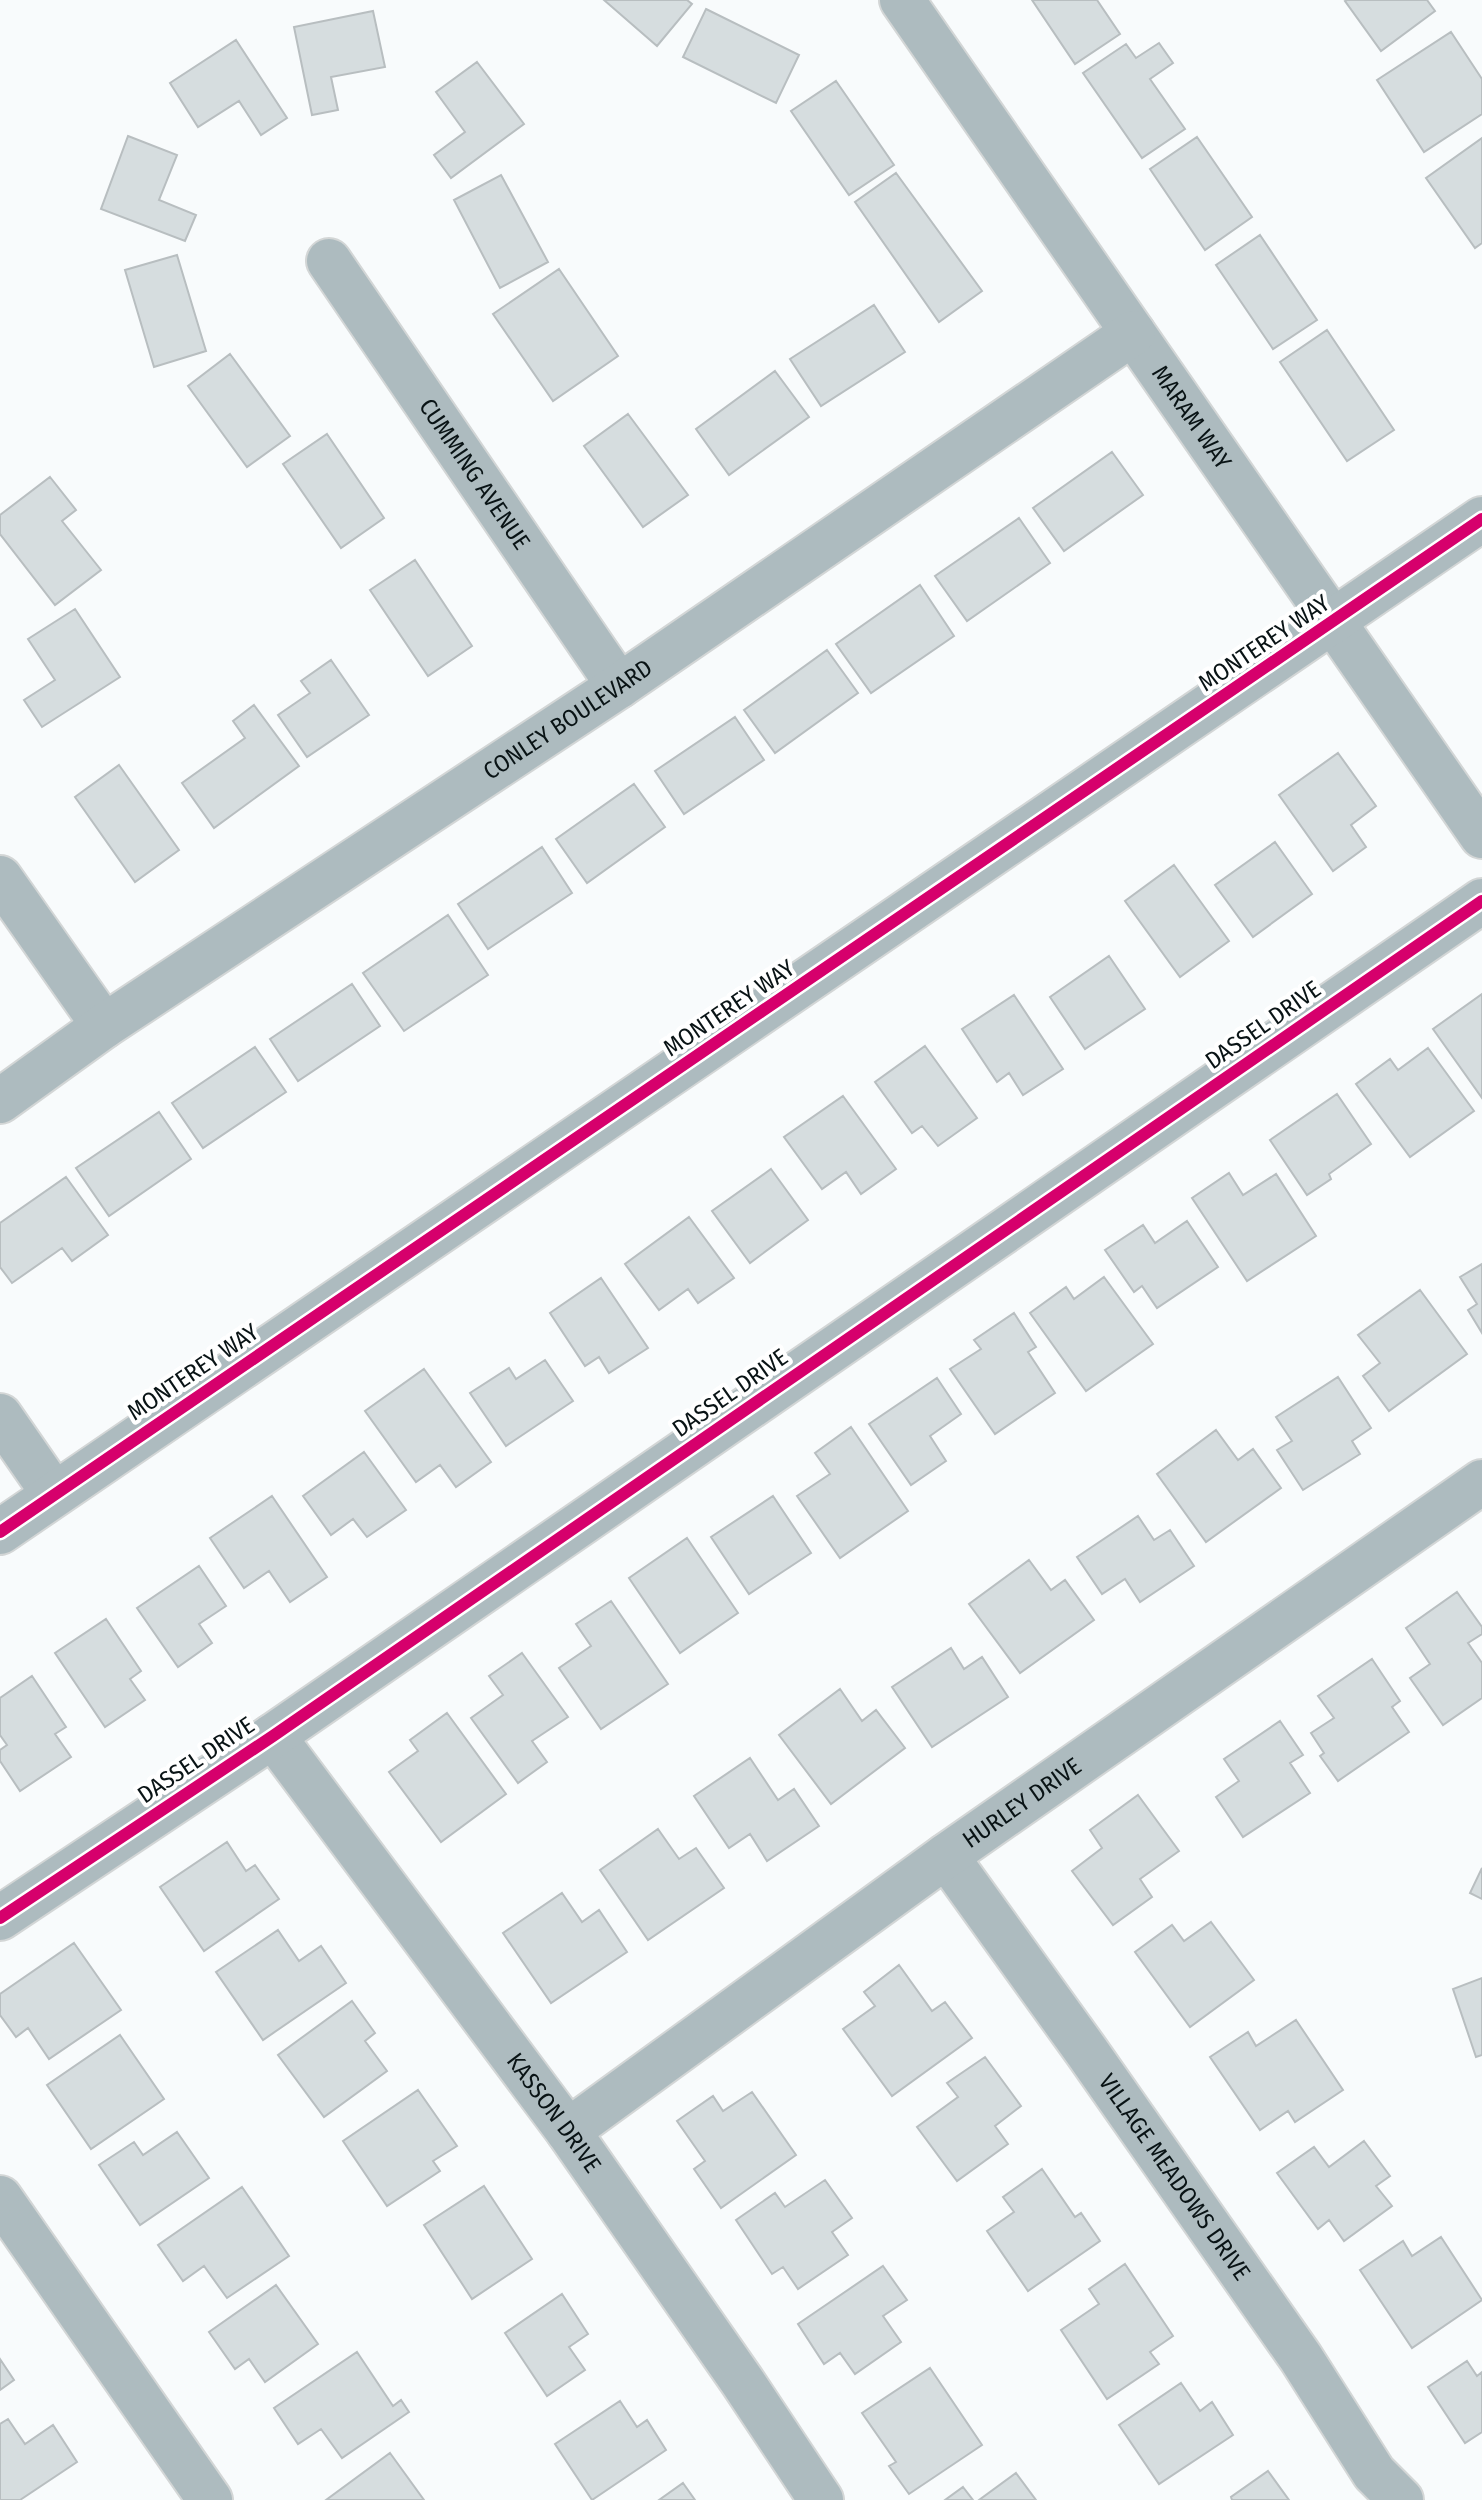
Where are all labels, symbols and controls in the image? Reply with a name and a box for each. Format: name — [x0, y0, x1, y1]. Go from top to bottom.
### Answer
street label: MARAM WAY — [1146, 360, 1237, 475]
street label: CUMMING AVENUE — [413, 393, 536, 555]
street label: MONTEREY WAY — [1193, 589, 1335, 697]
street label: CONLEY BOULEVARD — [478, 654, 657, 786]
street label: MONTEREY WAY — [658, 954, 800, 1062]
street label: DASSEL DRIVE — [1200, 975, 1326, 1075]
street label: MONTEREY WAY — [122, 1318, 264, 1426]
street label: DASSEL DRIVE — [667, 1343, 793, 1443]
street label: DASSEL DRIVE — [133, 1711, 259, 1809]
street label: HURLEY DRIVE — [957, 1752, 1086, 1854]
street label: KASSON DRIVE — [501, 2048, 607, 2178]
street label: VILLAGE MEADOWS DRIVE — [1093, 2069, 1256, 2285]

